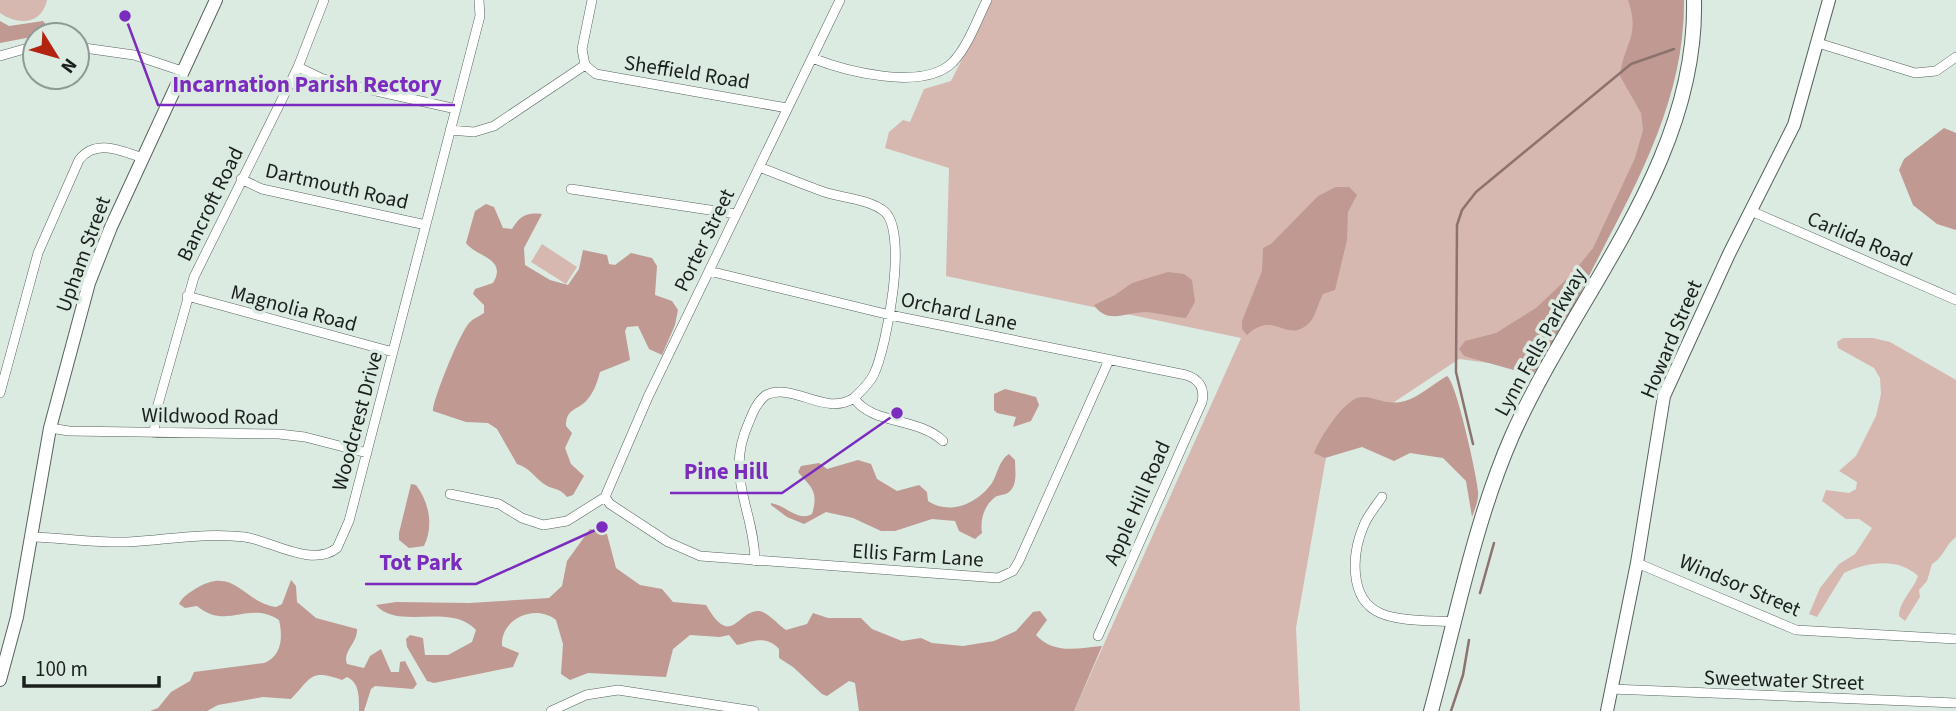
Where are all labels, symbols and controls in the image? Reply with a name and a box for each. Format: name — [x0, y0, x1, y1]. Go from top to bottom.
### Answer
north arrow — [21, 21, 91, 91]
street label: Sheffield Road — [622, 47, 752, 97]
text: N — [54, 52, 83, 79]
callout: Incarnation Parish Rectory — [158, 61, 455, 105]
text: Incarnation Parish Rectory — [172, 68, 442, 101]
street label: Bancroft Road — [169, 142, 251, 266]
street label: Dartmouth Road — [263, 155, 411, 217]
street label: Porter Street — [666, 183, 742, 297]
street label: Upham Street — [48, 192, 118, 316]
street label: Carlida Road — [1803, 203, 1917, 275]
street label: Lynn Fells Parkway — [1487, 262, 1593, 422]
street label: Howard Street — [1633, 275, 1709, 403]
street label: Magnolia Road — [227, 277, 361, 339]
street label: Orchard Lane — [898, 284, 1020, 338]
street label: Woodcrest Drive — [324, 348, 390, 494]
street label: Wildwood Road — [141, 400, 279, 432]
street label: Apple Hill Road — [1096, 436, 1178, 570]
callout: Pine Hill — [670, 449, 782, 493]
text: Pine Hill — [684, 455, 769, 488]
street label: Ellis Farm Lane — [851, 535, 985, 575]
callout: Tot Park — [365, 540, 476, 584]
text: Tot Park — [379, 546, 463, 579]
street label: Windsor Street — [1675, 546, 1805, 624]
scale bar — [24, 644, 159, 688]
text: 100 m — [35, 654, 88, 684]
street label: Sweetwater Street — [1703, 662, 1865, 698]

